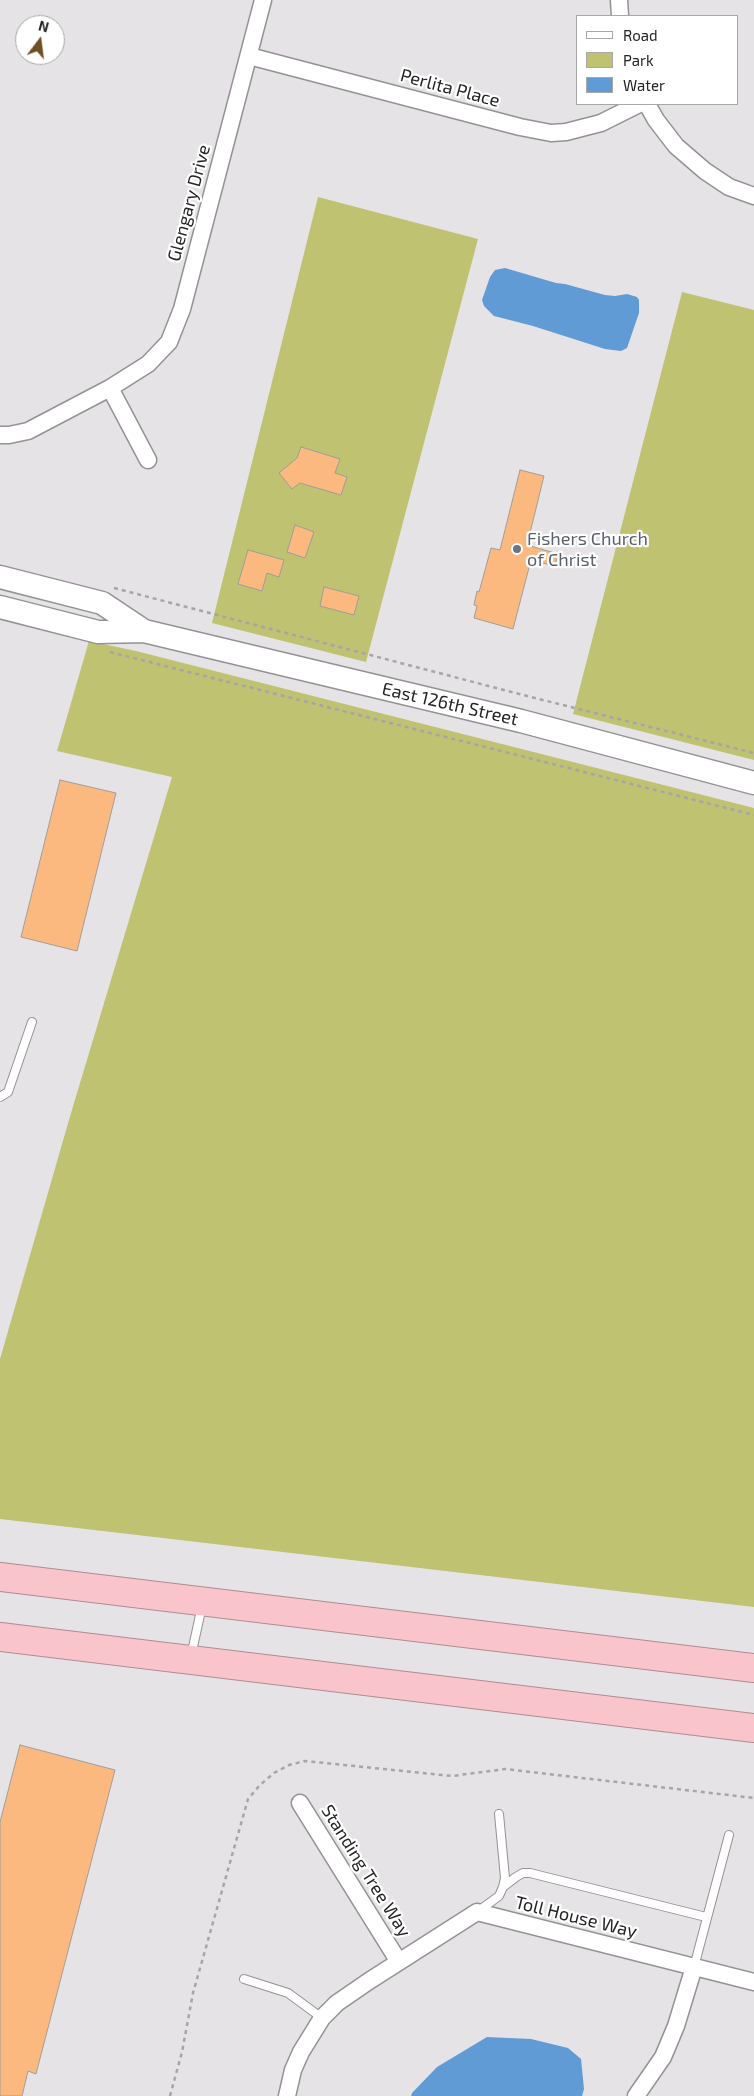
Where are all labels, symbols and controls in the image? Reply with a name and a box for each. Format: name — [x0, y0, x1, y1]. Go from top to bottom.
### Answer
north arrow — [15, 15, 65, 65]
legend — [576, 15, 739, 105]
text: N — [37, 16, 51, 36]
text: Road — [623, 26, 658, 44]
text: Park — [623, 51, 654, 69]
street label: Perlita Place — [398, 64, 502, 112]
text: Water — [623, 76, 665, 94]
street label: Glengary Drive — [163, 142, 215, 264]
place label: Fishers Church of Christ — [527, 528, 648, 570]
marker: Fishers Church of Christ — [511, 543, 523, 555]
street label: East 126th Street — [380, 678, 520, 730]
street label: Standing Tree Way — [317, 1801, 415, 1941]
street label: Toll House Way — [513, 1891, 639, 1943]

